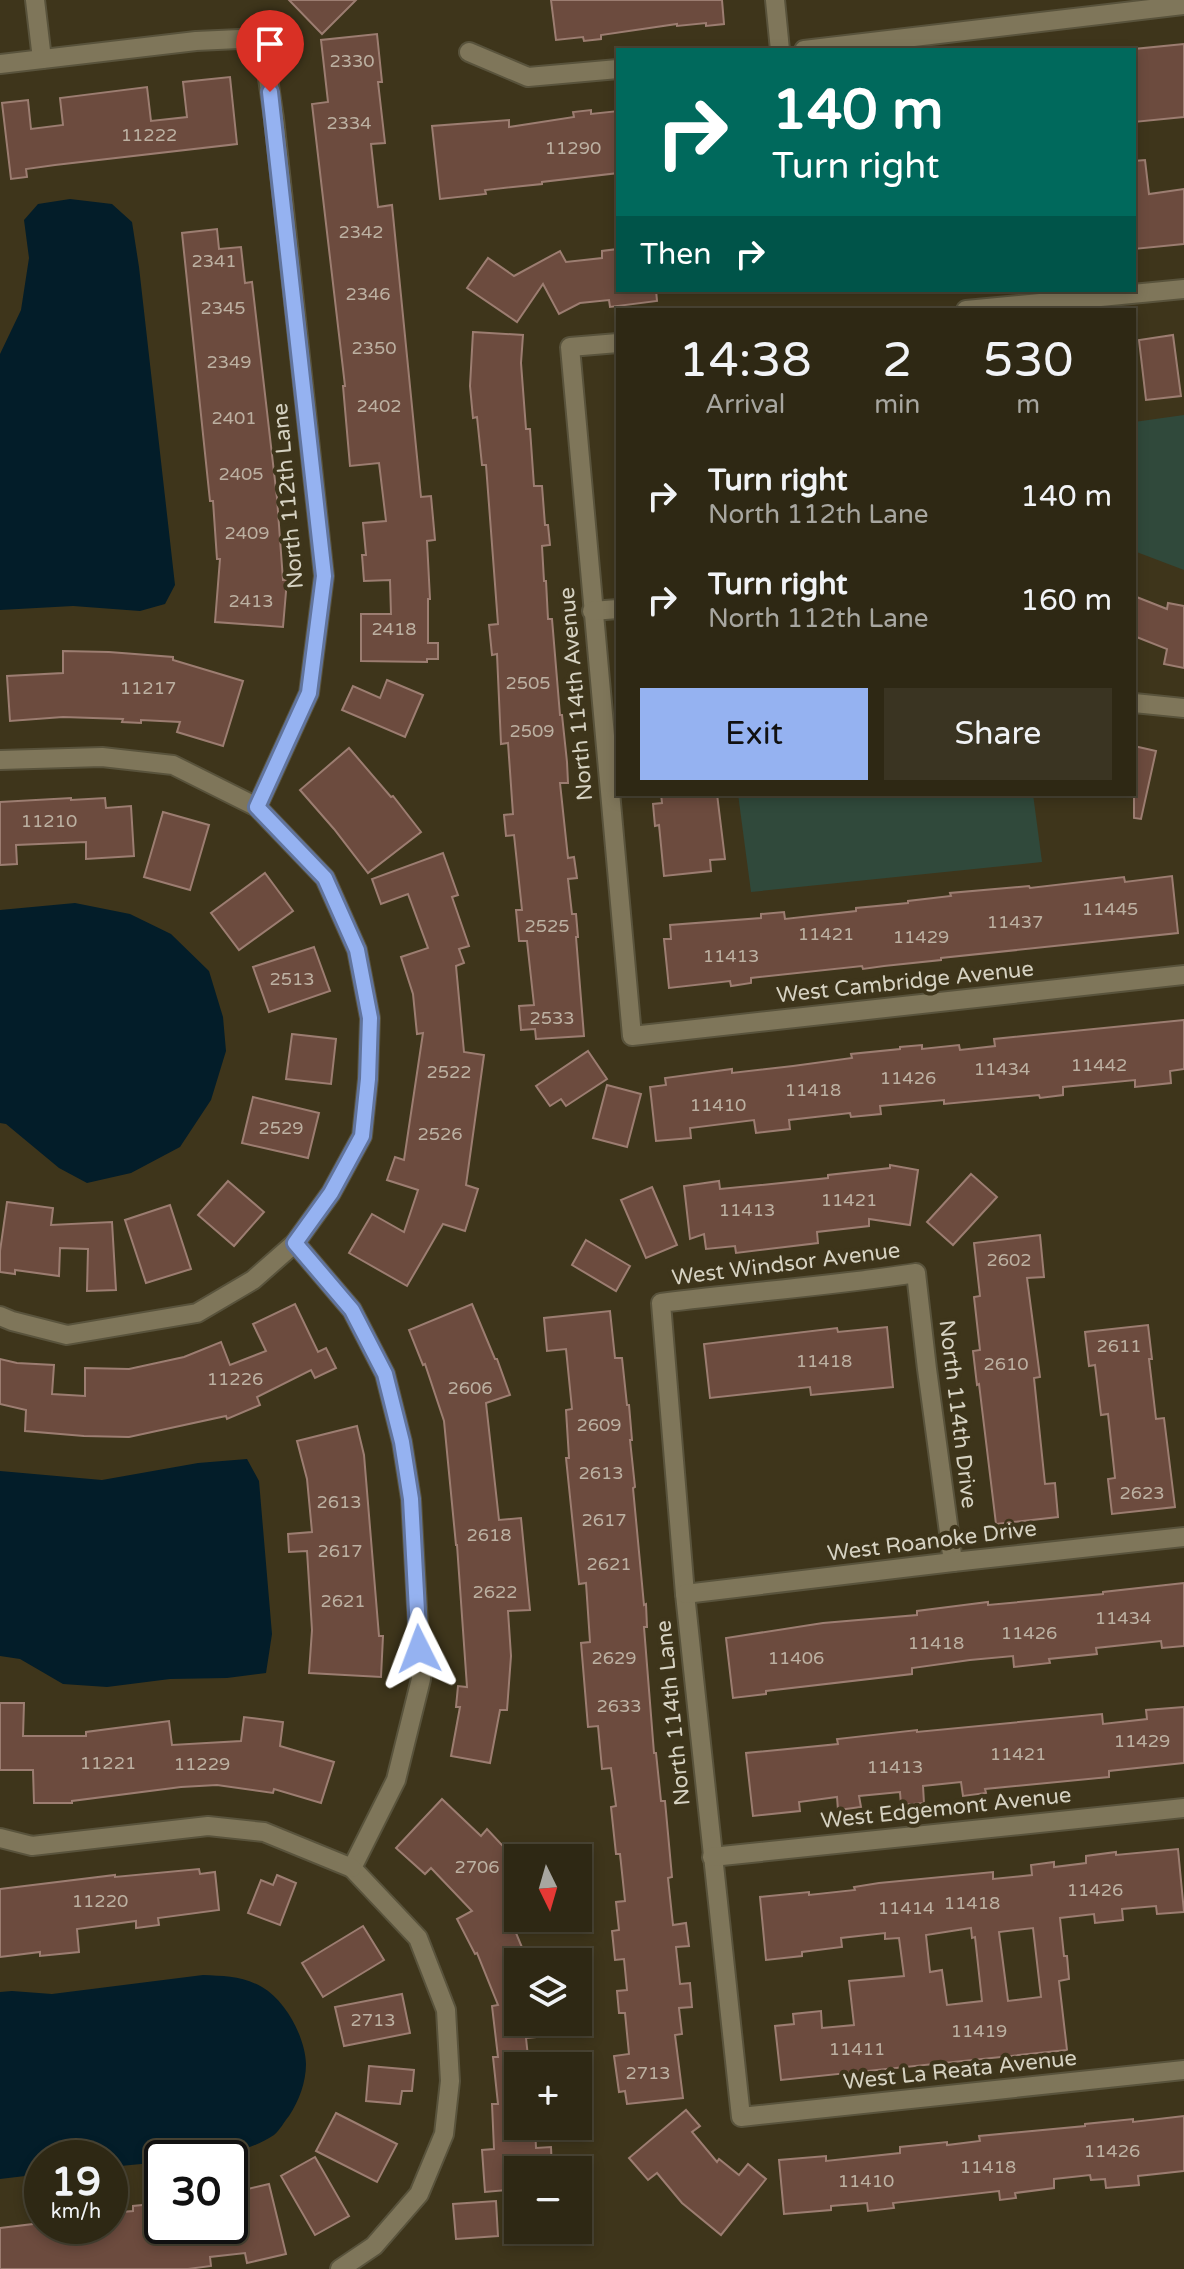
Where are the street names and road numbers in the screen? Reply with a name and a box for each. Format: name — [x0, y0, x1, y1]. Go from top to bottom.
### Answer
street label: North 112th Lane — [267, 402, 309, 590]
street label: North 114th Avenue — [554, 586, 598, 802]
street label: West Cambridge Avenue — [775, 956, 1035, 1008]
street label: West Windsor Avenue — [670, 1237, 902, 1291]
street label: North 114th Drive — [934, 1318, 982, 1510]
street label: West Roanoke Drive — [826, 1515, 1038, 1567]
street label: North 114th Lane — [650, 1619, 696, 1807]
street label: West Edgemont Avenue — [819, 1782, 1073, 1834]
street label: West La Reata Avenue — [842, 2045, 1078, 2095]

